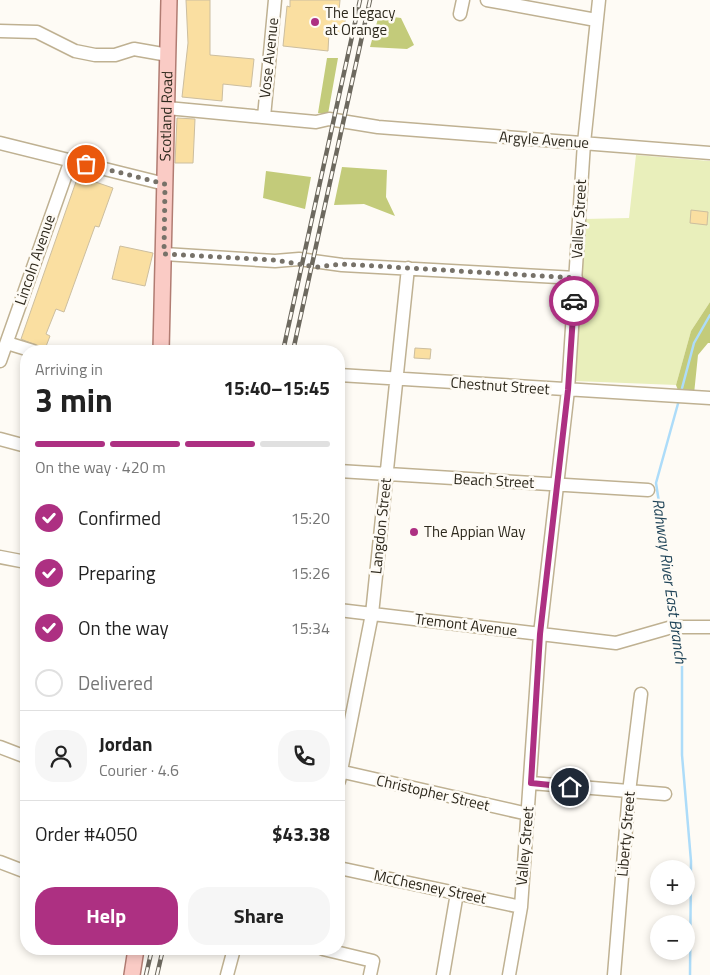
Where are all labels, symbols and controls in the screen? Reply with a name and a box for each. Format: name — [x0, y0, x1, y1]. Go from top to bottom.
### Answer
place label: The Legacy at Orange — [325, 1, 396, 41]
street label: Vose Avenue — [253, 16, 284, 99]
marker: The Legacy at Orange — [309, 16, 321, 28]
street label: Scotland Road — [153, 71, 178, 162]
street label: Argyle Avenue — [498, 125, 590, 154]
pin — [65, 143, 107, 185]
icon: bag — [72, 150, 100, 178]
street label: Valley Street — [565, 178, 592, 259]
street label: Lincoln Avenue — [8, 211, 61, 308]
courier — [549, 276, 599, 326]
icon: car — [560, 287, 588, 315]
text: Arriving in — [35, 357, 103, 381]
street label: Chestnut Street — [450, 371, 551, 400]
text: 15:40–15:45 — [223, 373, 330, 402]
text: 3 min — [35, 376, 113, 424]
text: On the way · 420 m — [35, 455, 166, 479]
street label: Beach Street — [453, 467, 536, 494]
street label: Langdon Street — [364, 476, 397, 575]
water label: Rahway River East Branch — [647, 497, 694, 666]
text: Confirmed — [78, 503, 161, 532]
icon: check — [35, 504, 63, 532]
text: 15:20 — [291, 506, 330, 530]
place label: The Appian Way — [424, 520, 525, 543]
marker: The Appian Way — [408, 526, 420, 538]
text: Preparing — [78, 558, 155, 587]
icon: check — [35, 559, 63, 587]
text: 15:26 — [291, 561, 330, 585]
street label: Tremont Avenue — [413, 607, 519, 642]
text: On the way — [78, 613, 169, 642]
icon: check — [35, 614, 63, 642]
text: 15:34 — [291, 616, 330, 640]
text: Delivered — [78, 668, 153, 697]
text: Jordan — [99, 729, 152, 758]
button: person — [35, 730, 87, 782]
button: phone — [278, 730, 330, 782]
text: Courier · 4.6 — [99, 758, 179, 782]
pin — [549, 766, 591, 808]
street label: Christopher Street — [374, 768, 493, 817]
icon: home — [556, 773, 584, 801]
street label: Liberty Street — [610, 790, 641, 878]
street label: Valley Street — [510, 805, 539, 887]
text: Order #4050 — [35, 819, 137, 848]
text: $43.38 — [272, 819, 330, 848]
map controls — [650, 860, 695, 960]
button: + — [650, 860, 695, 905]
street label: McChesney Street — [372, 863, 489, 910]
button: Help — [35, 887, 178, 945]
button: Share — [188, 887, 330, 945]
button: − — [650, 915, 695, 960]

